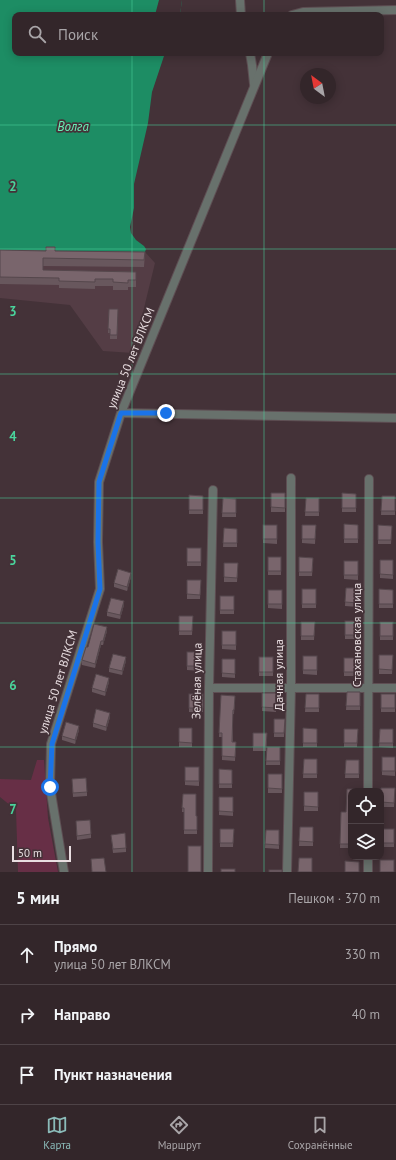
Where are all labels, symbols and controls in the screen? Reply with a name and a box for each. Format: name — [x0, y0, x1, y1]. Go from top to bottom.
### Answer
search box — [12, 12, 384, 56]
icon: search — [26, 23, 48, 45]
text: Поиск — [58, 25, 98, 44]
north arrow — [300, 68, 336, 104]
water label: Волга — [57, 118, 89, 135]
text: 2 — [9, 178, 17, 195]
text: 3 — [9, 303, 17, 320]
street label: улица 50 лет ВЛКСМ — [103, 305, 158, 411]
route end — [157, 404, 175, 422]
text: 4 — [9, 428, 17, 445]
text: 5 — [9, 552, 17, 569]
street label: Стахановская улица — [349, 583, 364, 687]
street label: улица 50 лет ВЛКСМ — [35, 628, 80, 736]
street label: Дачная улица — [271, 639, 286, 711]
street label: Зелёная улица — [188, 643, 205, 719]
text: 6 — [9, 677, 17, 694]
route start — [41, 778, 59, 796]
map controls — [348, 788, 384, 860]
button: locate — [348, 788, 384, 824]
text: 7 — [9, 801, 17, 818]
button: layers — [348, 824, 384, 860]
scale bar — [12, 844, 71, 863]
text: 50 m — [18, 846, 42, 860]
text: 5 мин — [16, 887, 60, 909]
text: Пешком · 370 m — [288, 890, 380, 907]
text: Прямо — [54, 937, 97, 956]
icon: ahead — [16, 944, 38, 966]
text: 330 m — [345, 946, 380, 963]
text: улица 50 лет ВЛКСМ — [54, 956, 171, 973]
icon: right — [16, 1004, 38, 1026]
text: Направо — [54, 1005, 110, 1024]
text: 40 m — [352, 1006, 380, 1023]
icon: arrive — [16, 1064, 38, 1086]
text: Пункт назначения — [54, 1065, 172, 1084]
tab: Карта — [43, 1114, 71, 1152]
tab: Маршрут — [158, 1114, 201, 1152]
tab: Сохранённые — [288, 1114, 353, 1152]

